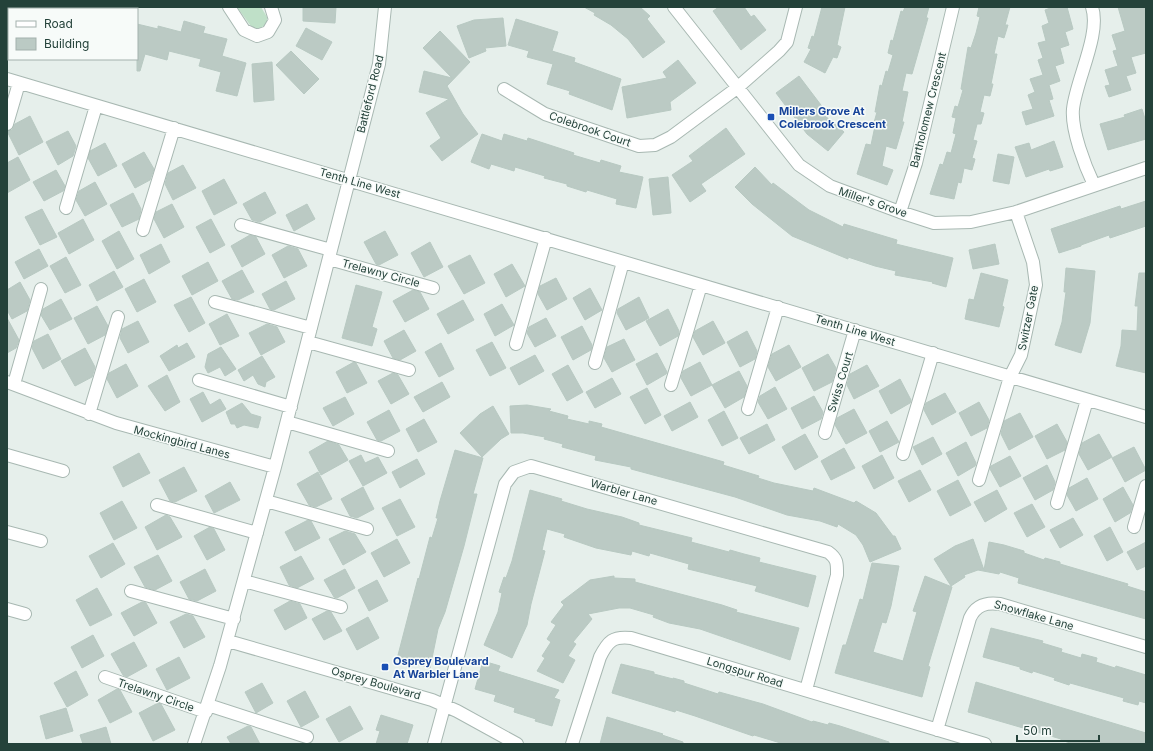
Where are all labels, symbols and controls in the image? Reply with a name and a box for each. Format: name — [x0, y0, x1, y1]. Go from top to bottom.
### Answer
legend — [8, 8, 138, 60]
text: Road — [44, 16, 73, 31]
text: Building — [44, 36, 89, 51]
street label: Bartholomew Crescent — [907, 50, 949, 169]
street label: Battleford Road — [354, 53, 386, 135]
place label: Millers Grove At Colebrook Crescent — [779, 104, 886, 131]
street label: Colebrook Court — [547, 108, 633, 150]
marker: Millers Grove At Colebrook Crescent — [766, 112, 776, 122]
street label: Tenth Line West — [318, 165, 402, 201]
street label: Miller's Grove — [837, 184, 909, 220]
street label: Trelawny Circle — [340, 256, 422, 290]
street label: Switzer Gate — [1015, 284, 1041, 352]
street label: Tenth Line West — [813, 311, 897, 349]
street label: Swiss Court — [824, 350, 856, 414]
street label: Mockingbird Lanes — [132, 422, 232, 462]
street label: Warbler Lane — [589, 476, 659, 508]
street label: Snowflake Lane — [992, 597, 1076, 633]
place label: Osprey Boulevard At Warbler Lane — [393, 654, 489, 681]
street label: Longspur Road — [705, 654, 785, 690]
marker: Osprey Boulevard At Warbler Lane — [380, 662, 390, 672]
street label: Osprey Boulevard — [330, 664, 422, 702]
street label: Trelawny Circle — [116, 675, 196, 715]
scale bar — [1017, 717, 1099, 743]
text: 50 m — [1023, 723, 1052, 738]

